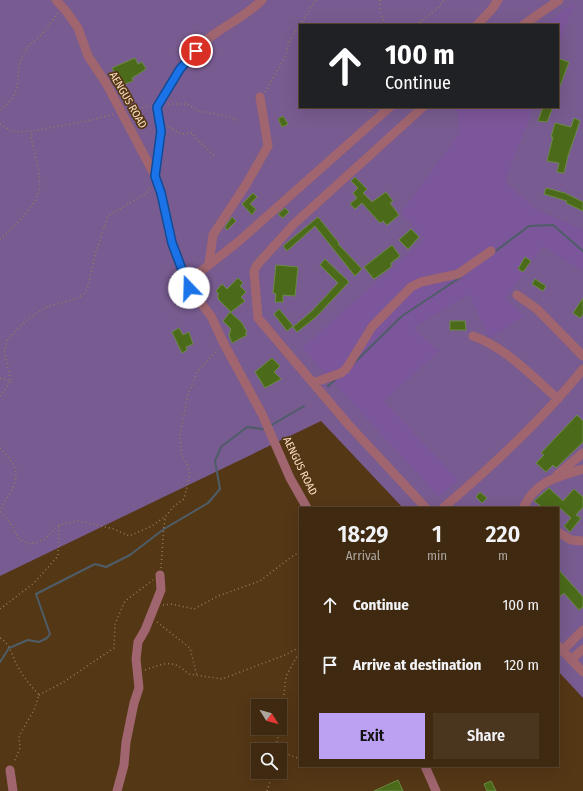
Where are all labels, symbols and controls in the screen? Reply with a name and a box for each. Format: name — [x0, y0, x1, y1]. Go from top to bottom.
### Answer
pin — [179, 34, 213, 68]
text: 100 m — [385, 38, 455, 71]
icon: arrive — [185, 40, 207, 62]
icon: ahead — [319, 40, 371, 92]
street label: AENGUS ROAD — [107, 69, 149, 131]
text: Continue — [385, 72, 451, 94]
position arrow — [168, 267, 210, 309]
street label: AENGUS ROAD — [280, 435, 320, 497]
text: 18:29 — [337, 520, 389, 548]
text: 1 — [432, 520, 442, 548]
text: 220 — [486, 520, 521, 548]
text: Arrival — [346, 548, 380, 563]
text: min — [427, 548, 447, 563]
text: m — [498, 548, 508, 563]
icon: ahead — [319, 594, 341, 616]
text: Continue — [353, 596, 409, 614]
text: 100 m — [502, 596, 539, 614]
icon: arrive — [319, 654, 341, 676]
text: Arrive at destination — [353, 656, 481, 674]
text: 120 m — [504, 656, 539, 674]
north arrow — [251, 699, 287, 735]
map controls — [251, 699, 287, 779]
button: Exit — [319, 713, 425, 759]
button: Share — [433, 713, 539, 759]
button: search — [251, 743, 287, 779]

